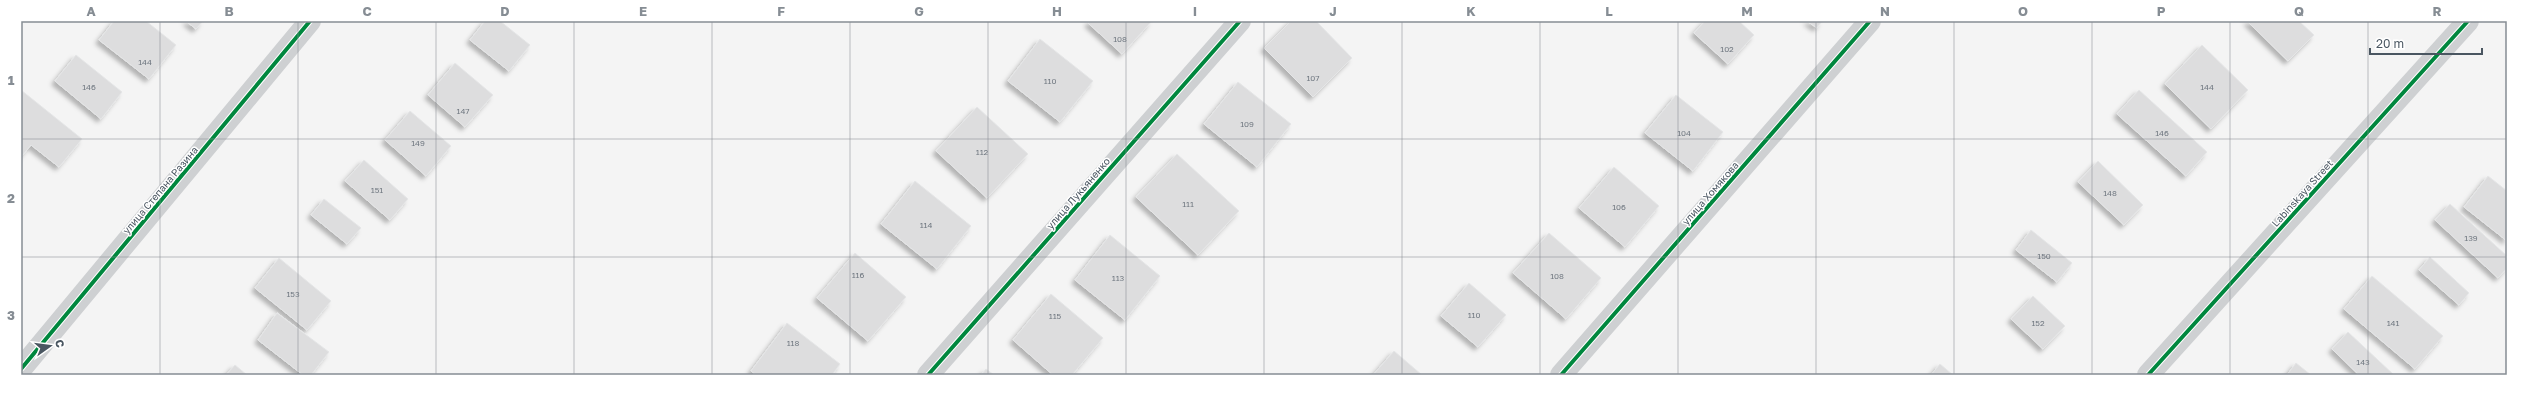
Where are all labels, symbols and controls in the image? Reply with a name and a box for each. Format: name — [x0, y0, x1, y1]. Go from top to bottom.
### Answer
text: A — [86, 3, 96, 19]
text: B — [224, 3, 234, 19]
text: C — [362, 3, 372, 19]
text: D — [500, 3, 510, 19]
text: E — [639, 3, 647, 19]
text: F — [777, 3, 785, 19]
text: G — [914, 3, 924, 19]
text: H — [1052, 3, 1062, 19]
text: I — [1193, 3, 1197, 19]
text: J — [1329, 3, 1337, 19]
text: K — [1466, 3, 1476, 19]
text: L — [1605, 3, 1613, 19]
text: M — [1741, 3, 1753, 19]
text: N — [1880, 3, 1890, 19]
text: O — [2018, 3, 2028, 19]
text: P — [2157, 3, 2166, 19]
text: Q — [2294, 3, 2304, 19]
text: R — [2432, 3, 2442, 19]
scale bar — [2370, 30, 2482, 56]
house number: 108 — [1113, 34, 1127, 44]
text: 20 m — [2376, 36, 2404, 51]
house number: 102 — [1720, 44, 1734, 54]
house number: 144 — [138, 57, 152, 67]
text: 1 — [8, 72, 15, 88]
house number: 107 — [1306, 73, 1320, 83]
house number: 110 — [1044, 76, 1056, 86]
house number: 146 — [82, 82, 96, 92]
house number: 144 — [2200, 82, 2214, 92]
house number: 147 — [457, 106, 470, 116]
house number: 109 — [1240, 119, 1254, 129]
house number: 104 — [1677, 128, 1691, 138]
house number: 146 — [2155, 128, 2169, 138]
house number: 149 — [411, 138, 425, 148]
street label: улица Степана Разина — [120, 144, 200, 236]
house number: 112 — [976, 147, 989, 157]
street label: улица Лукьяненко — [1044, 155, 1112, 231]
street label: Labinskaya Street — [2269, 157, 2335, 229]
street label: улица Хомякова — [1679, 159, 1741, 227]
house number: 151 — [371, 185, 383, 195]
house number: 148 — [2103, 188, 2117, 198]
text: 2 — [7, 190, 15, 206]
house number: 111 — [1182, 199, 1194, 209]
house number: 106 — [1612, 202, 1626, 212]
house number: 114 — [920, 220, 932, 230]
house number: 139 — [2464, 233, 2478, 243]
house number: 150 — [2037, 251, 2051, 261]
house number: 116 — [852, 270, 864, 280]
house number: 108 — [1550, 271, 1564, 281]
house number: 113 — [1112, 273, 1125, 283]
house number: 153 — [286, 289, 300, 299]
text: 3 — [7, 307, 15, 323]
house number: 110 — [1468, 310, 1480, 320]
house number: 115 — [1049, 311, 1062, 321]
house number: 152 — [2031, 318, 2045, 328]
house number: 141 — [2387, 318, 2399, 328]
north arrow — [30, 326, 70, 366]
text: С — [53, 338, 67, 349]
house number: 118 — [787, 338, 799, 348]
house number: 143 — [2356, 357, 2370, 367]

